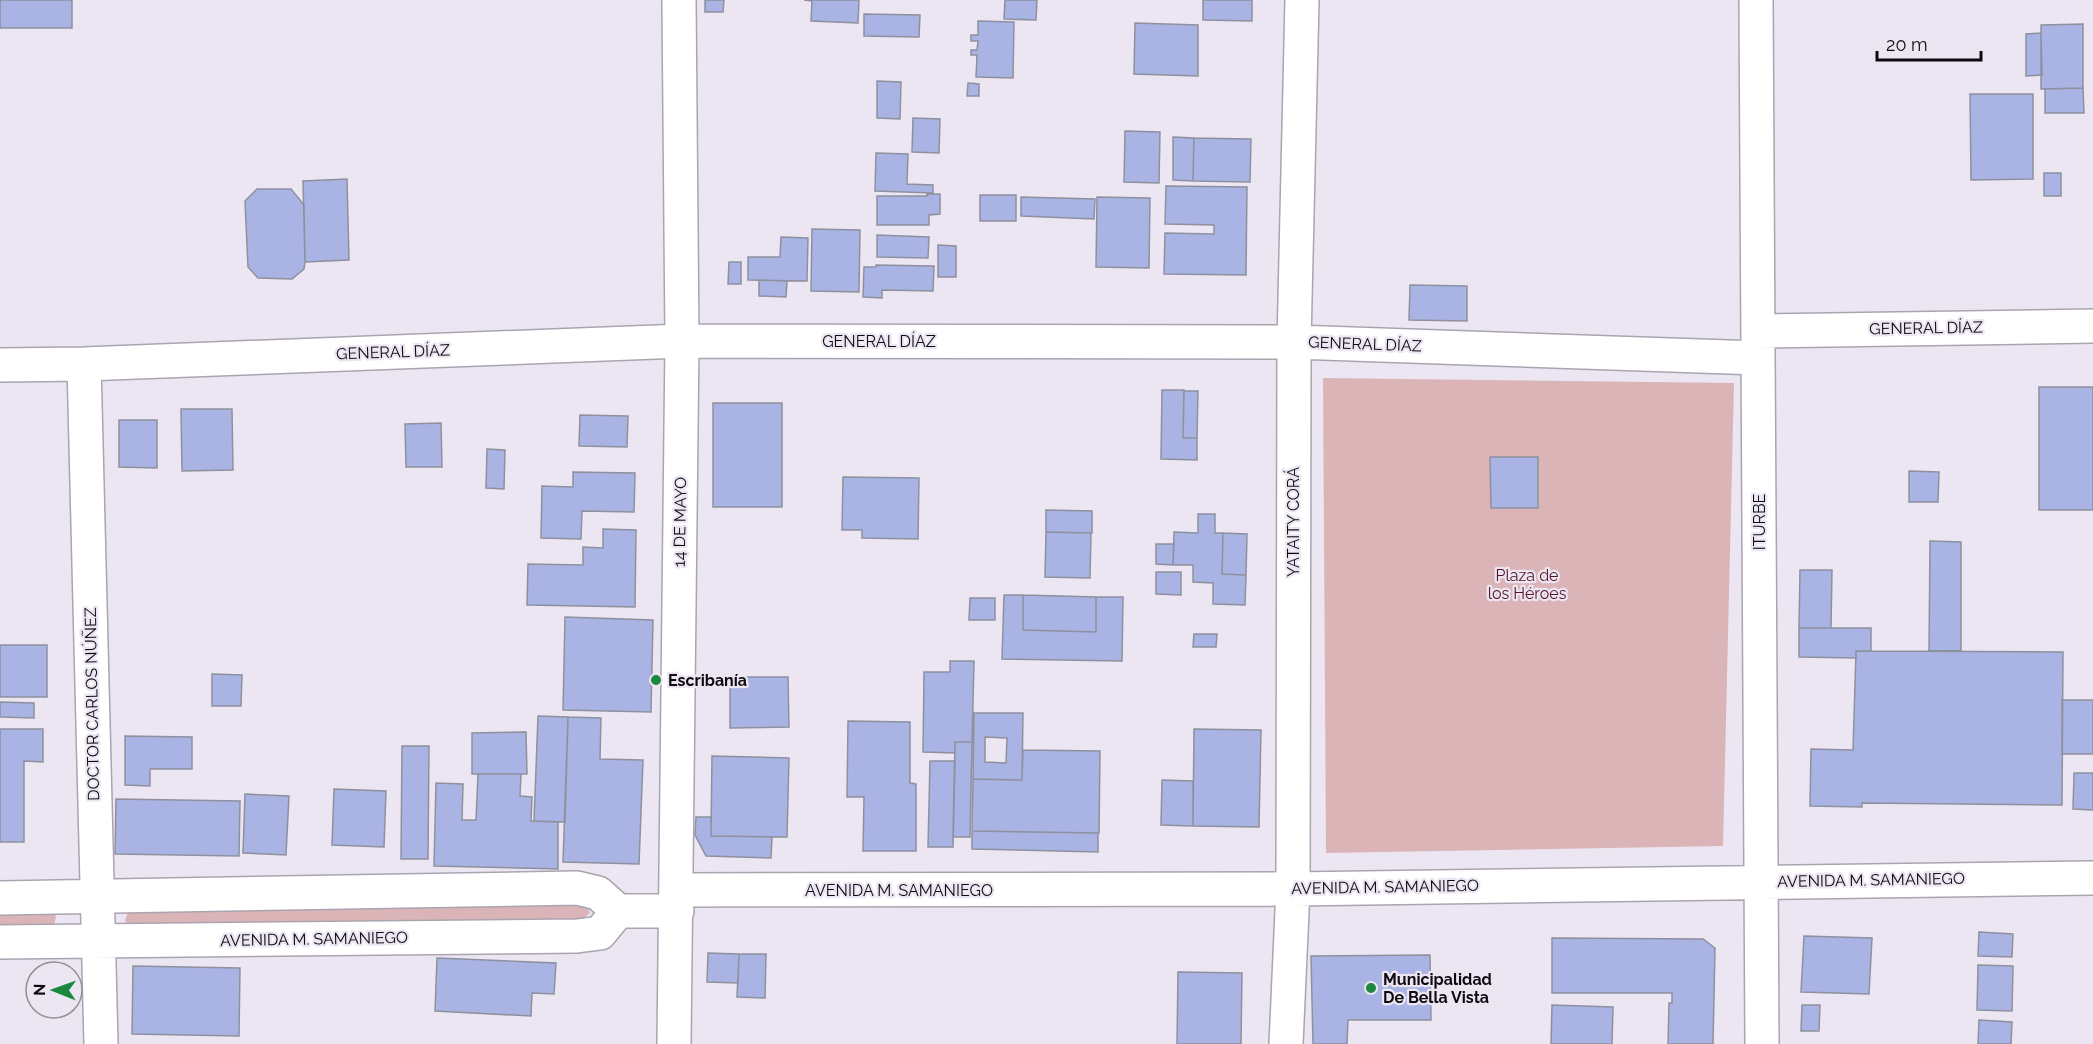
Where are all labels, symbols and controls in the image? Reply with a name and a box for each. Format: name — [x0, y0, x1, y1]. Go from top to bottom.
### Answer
scale bar — [1877, 24, 1980, 62]
text: 20 m — [1886, 34, 1928, 55]
street label: GENERAL DÍAZ — [1869, 317, 1983, 338]
street label: GENERAL DÍAZ — [822, 331, 936, 351]
street label: GENERAL DÍAZ — [1308, 332, 1422, 355]
street label: GENERAL DÍAZ — [336, 340, 450, 363]
street label: YATAITY CORÁ — [1283, 467, 1303, 577]
street label: 14 DE MAYO — [670, 477, 690, 567]
street label: ITURBE — [1750, 493, 1769, 550]
park label: Plaza de los Héroes — [1488, 566, 1567, 603]
street label: DOCTOR CARLOS NÚÑEZ — [80, 607, 103, 801]
place label: Escribanía — [668, 671, 747, 690]
marker: Escribanía — [649, 673, 663, 687]
street label: AVENIDA M. SAMANIEGO — [1777, 869, 1965, 891]
street label: AVENIDA M. SAMANIEGO — [1291, 876, 1479, 898]
street label: AVENIDA M. SAMANIEGO — [805, 881, 993, 900]
street label: AVENIDA M. SAMANIEGO — [220, 928, 408, 950]
north arrow — [24, 960, 84, 1020]
place label: Municipalidad De Bella Vista — [1383, 970, 1492, 1007]
marker: Municipalidad De Bella Vista — [1364, 981, 1378, 995]
text: N — [30, 983, 49, 996]

